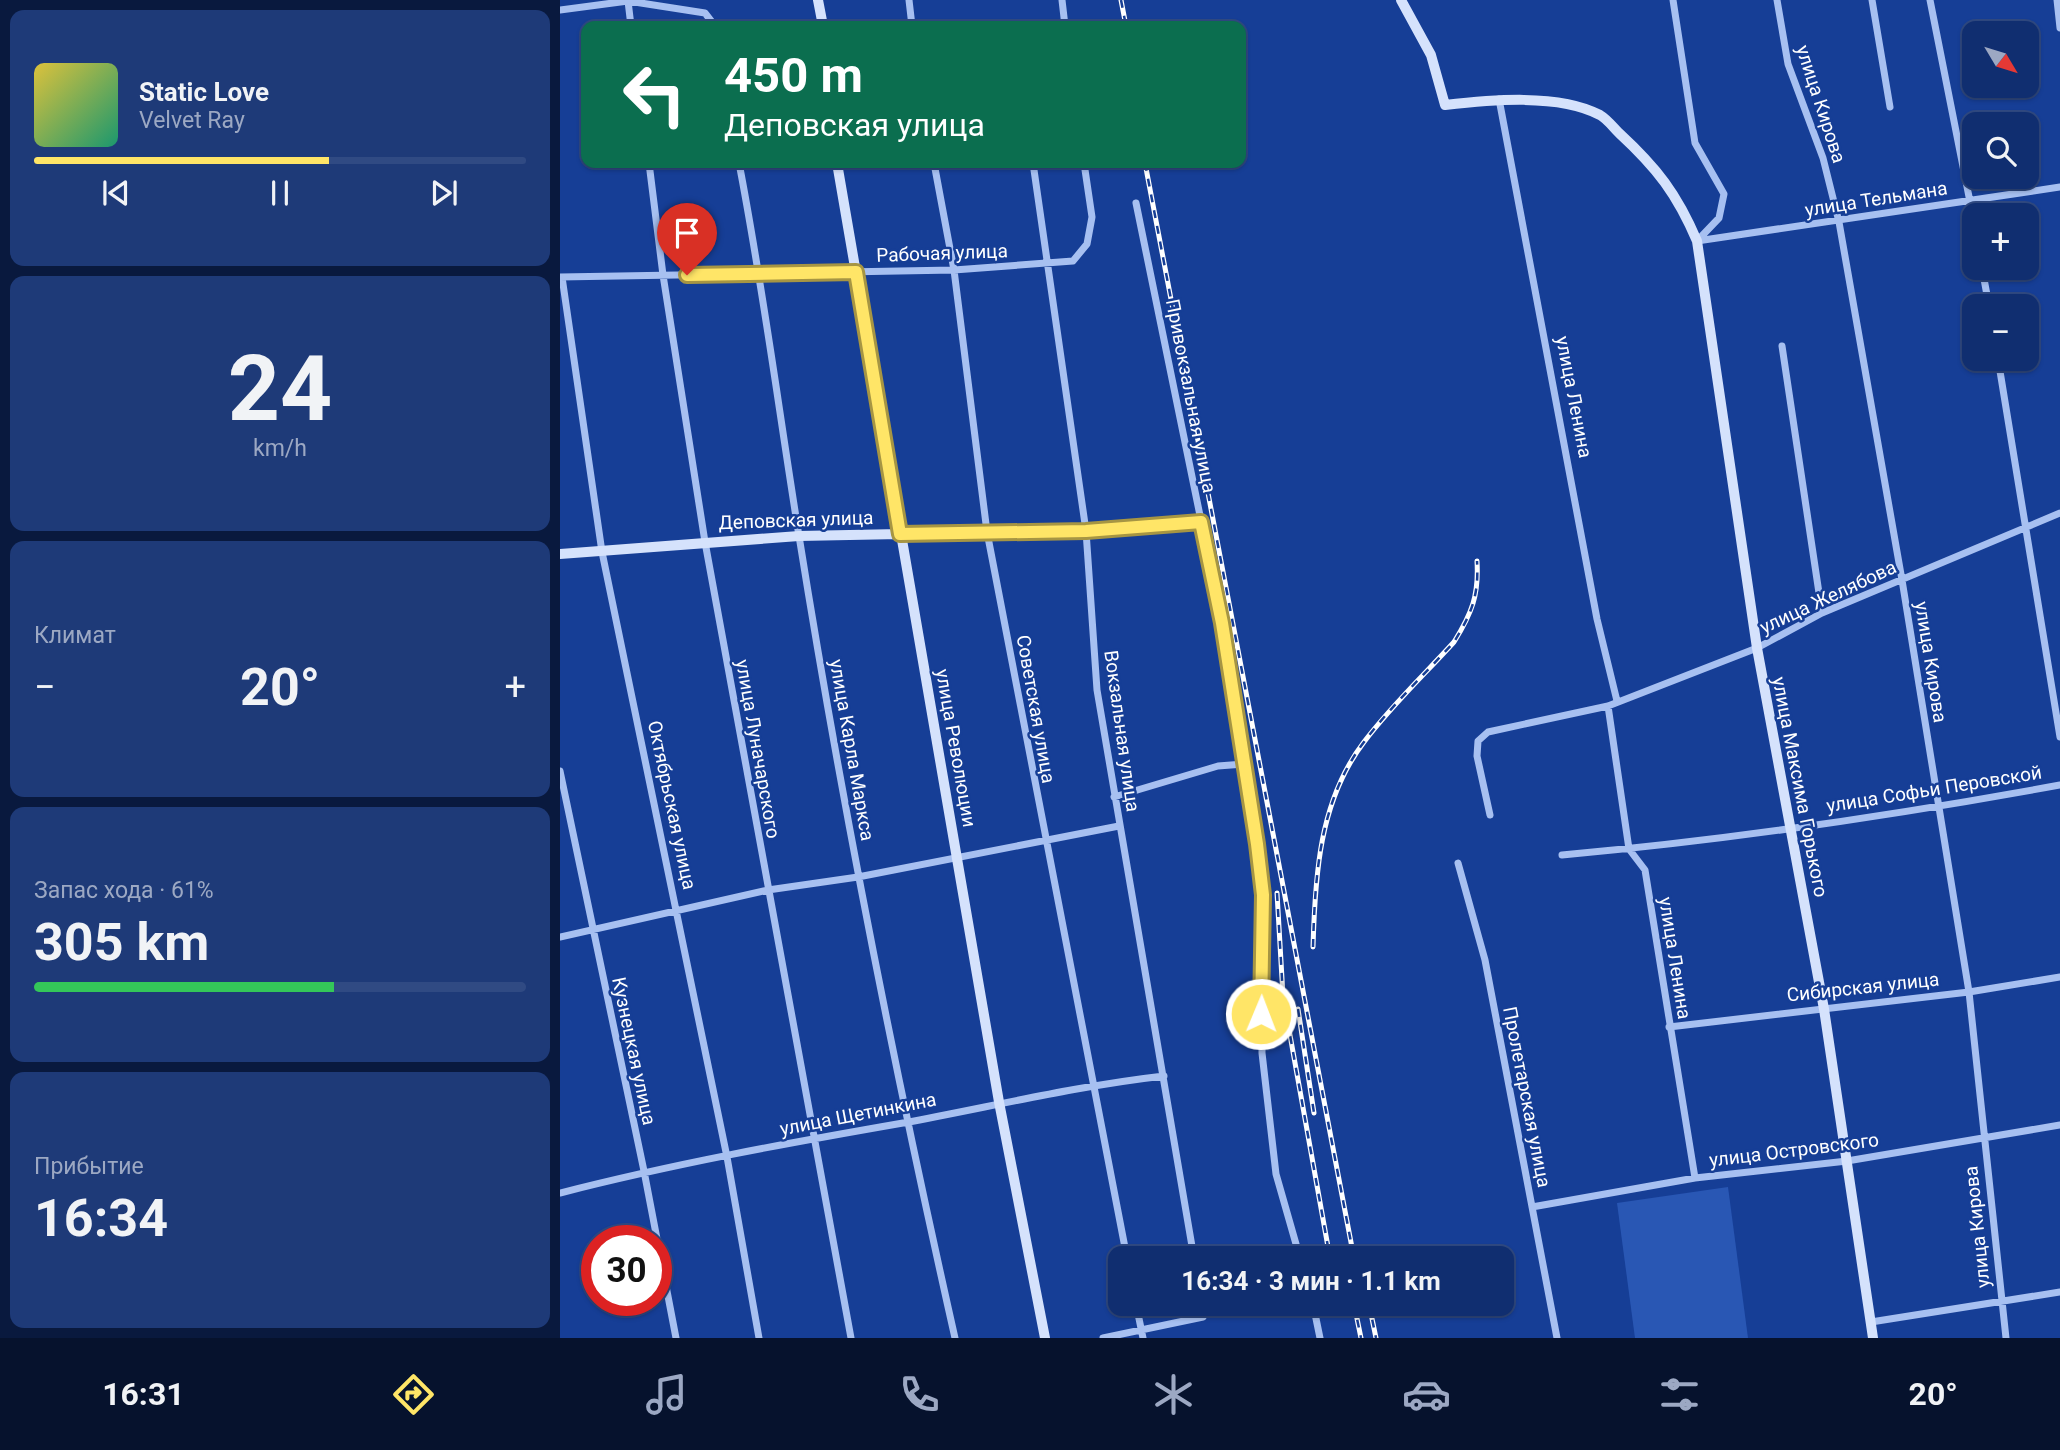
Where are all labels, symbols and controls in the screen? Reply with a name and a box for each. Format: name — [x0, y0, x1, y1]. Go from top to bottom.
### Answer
north arrow — [1962, 21, 2039, 98]
map controls — [1962, 21, 2039, 371]
street label: улица Кирова — [1791, 42, 1851, 166]
text: 450 m — [724, 47, 863, 104]
icon: left — [609, 49, 700, 140]
text: Static Love — [139, 77, 269, 107]
text: Деповская улица — [724, 106, 985, 144]
text: Velvet Ray — [139, 107, 245, 134]
button: search — [1962, 112, 2039, 189]
icon: previous — [97, 174, 135, 212]
icon: pause — [261, 174, 299, 212]
icon: next — [425, 174, 463, 212]
street label: улица Тельмана — [1803, 176, 1949, 222]
pin — [657, 203, 717, 275]
button: + — [1962, 203, 2039, 280]
icon: arrive — [668, 214, 706, 252]
street label: Рабочая улица — [876, 239, 1008, 267]
button: − — [1962, 294, 2039, 371]
street label: Привокзальная улица — [1161, 297, 1221, 495]
street label: улица Ленина — [1551, 334, 1597, 460]
text: 24 — [228, 336, 332, 442]
text: km/h — [253, 435, 307, 462]
street label: Деповская улица — [718, 506, 874, 534]
street label: улица Желябова — [1756, 555, 1900, 639]
street label: улица Кирова — [1910, 600, 1952, 724]
text: Климат — [34, 622, 116, 649]
street label: Советская улица — [1012, 633, 1060, 785]
street label: Вокзальная улица — [1099, 649, 1145, 813]
text: 20° — [240, 657, 320, 718]
street label: улица Карла Маркса — [825, 657, 879, 843]
street label: улица Луначарского — [731, 658, 785, 840]
text: − — [34, 665, 56, 709]
text: + — [504, 665, 526, 709]
street label: улица Революции — [931, 667, 981, 829]
street label: улица Максима Горького — [1767, 675, 1833, 899]
street label: Октябрьская улица — [643, 718, 701, 892]
street label: улица Софьи Перовской — [1825, 761, 2043, 817]
text: Запас хода · 61% — [34, 877, 214, 904]
street label: улица Ленина — [1654, 895, 1696, 1021]
text: 305 km — [34, 912, 209, 973]
street label: Сибирская улица — [1786, 968, 1940, 1006]
street label: Кузнецкая улица — [607, 975, 661, 1127]
position arrow — [1224, 977, 1298, 1051]
street label: Пролетарская улица — [1498, 1005, 1556, 1189]
street label: улица Щетинкина — [778, 1088, 938, 1140]
street label: улица Островского — [1708, 1128, 1880, 1172]
text: Прибытие — [34, 1153, 144, 1180]
street label: улица Кирова — [1959, 1165, 1995, 1289]
text: 16:34 — [34, 1188, 168, 1249]
speed limit sign: 30 — [581, 1225, 672, 1316]
text: 16:34 · 3 мин · 1.1 km — [1181, 1266, 1441, 1296]
icon: directions — [389, 1370, 438, 1419]
icon: music — [642, 1370, 691, 1419]
icon: phone — [895, 1370, 944, 1419]
icon: climate — [1149, 1370, 1198, 1419]
icon: car — [1402, 1370, 1451, 1419]
icon: filters — [1655, 1370, 1704, 1419]
text: 16:31 — [102, 1375, 185, 1413]
text: 20° — [1909, 1375, 1958, 1413]

